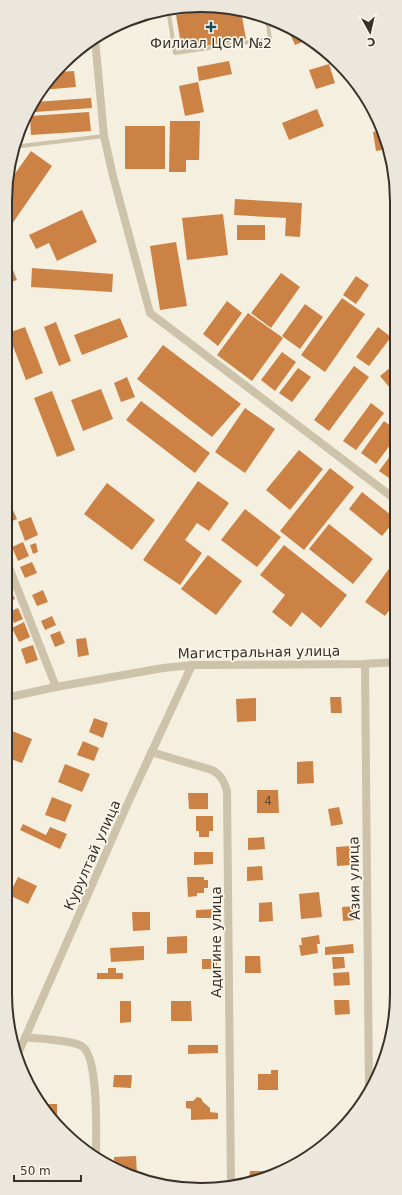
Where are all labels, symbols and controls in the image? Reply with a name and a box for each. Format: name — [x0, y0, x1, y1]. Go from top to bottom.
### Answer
north arrow — [350, 12, 390, 52]
marker: Филиал ЦСМ №2 — [205, 21, 217, 33]
text: С — [366, 34, 376, 48]
place label: Филиал ЦСМ №2 — [150, 35, 272, 51]
street label: Магистральная улица — [178, 643, 340, 661]
house number: 4 — [264, 794, 272, 808]
street label: Курултай улица — [60, 797, 124, 913]
street label: Азия улица — [345, 836, 363, 920]
street label: Адигине улица — [208, 886, 224, 998]
scale bar — [14, 1157, 81, 1183]
text: 50 m — [20, 1164, 51, 1178]

